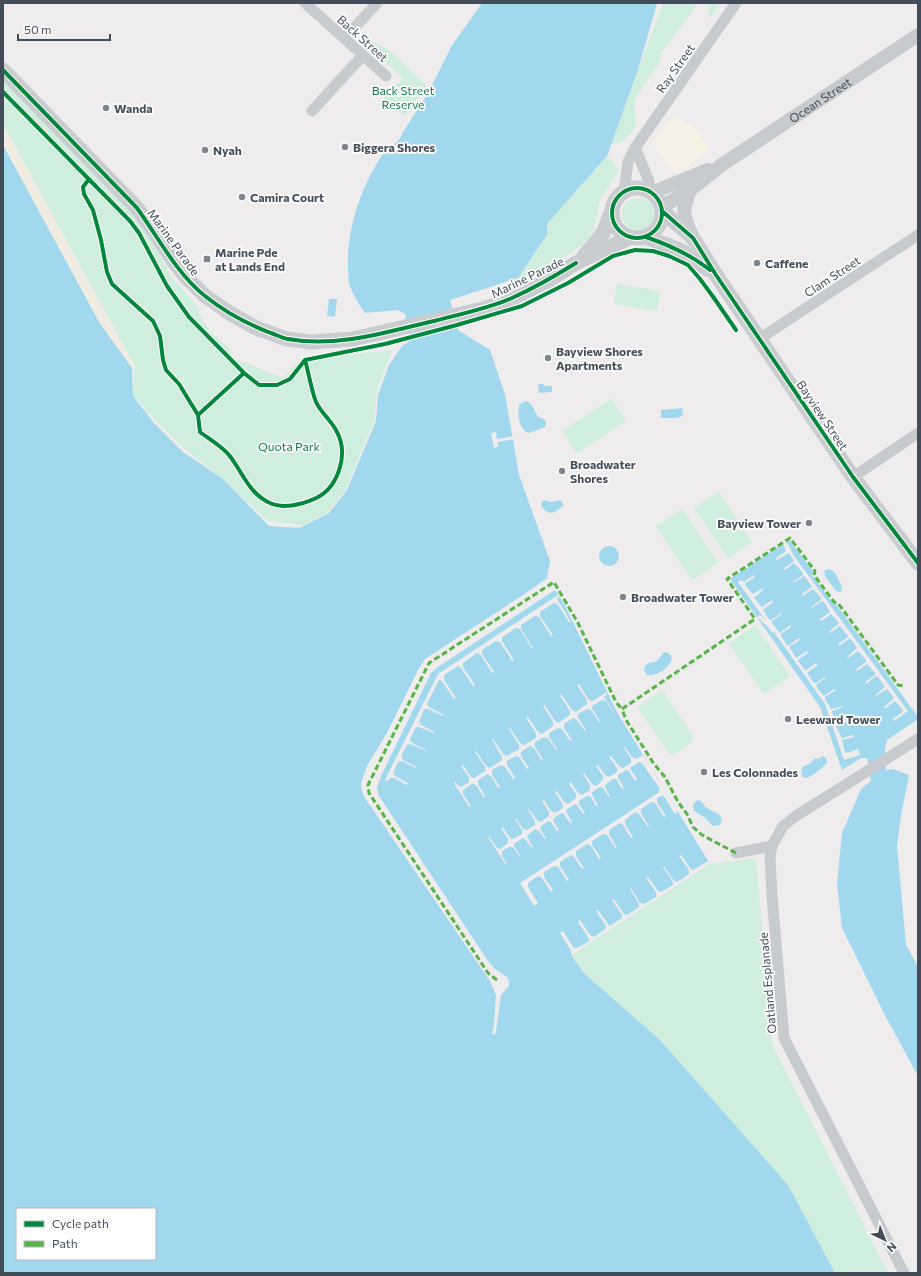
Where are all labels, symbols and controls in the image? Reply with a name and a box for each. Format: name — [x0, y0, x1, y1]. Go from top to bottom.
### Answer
street label: Back Street — [335, 12, 391, 64]
scale bar — [18, 16, 110, 42]
text: 50 m — [24, 22, 52, 36]
street label: Ray Street — [653, 41, 697, 95]
street label: Ocean Street — [786, 74, 854, 125]
park label: Back Street Reserve — [372, 83, 434, 111]
place label: Wanda — [114, 101, 153, 115]
marker: Wanda — [101, 103, 111, 113]
place label: Biggera Shores — [353, 140, 436, 154]
marker: Biggera Shores — [340, 142, 350, 152]
place label: Nyah — [213, 143, 242, 157]
marker: Nyah — [200, 145, 210, 155]
place label: Camira Court — [250, 190, 324, 204]
marker: Camira Court — [237, 192, 247, 202]
street label: Marine Parade — [145, 206, 203, 278]
place label: Marine Pde at Lands End — [215, 245, 285, 273]
street label: Marine Parade — [488, 253, 566, 301]
street label: Clam Street — [801, 253, 863, 299]
marker: Marine Pde at Lands End — [202, 254, 212, 264]
place label: Caffene — [765, 256, 808, 270]
marker: Caffene — [752, 258, 762, 268]
place label: Bayview Shores Apartments — [556, 344, 643, 372]
marker: Bayview Shores Apartments — [543, 353, 553, 363]
street label: Bayview Street — [794, 377, 852, 453]
park label: Quota Park — [258, 439, 321, 453]
place label: Broadwater Shores — [570, 457, 636, 485]
marker: Broadwater Shores — [557, 466, 567, 476]
place label: Bayview Tower — [717, 516, 801, 530]
marker: Bayview Tower — [804, 518, 814, 528]
place label: Broadwater Tower — [631, 590, 734, 604]
marker: Broadwater Tower — [618, 592, 628, 602]
place label: Leeward Tower — [796, 712, 880, 726]
marker: Leeward Tower — [783, 714, 793, 724]
place label: Les Colonnades — [712, 765, 799, 779]
marker: Les Colonnades — [699, 767, 709, 777]
street label: Oatland Esplanade — [756, 932, 778, 1034]
legend — [16, 1208, 156, 1260]
text: Cycle path — [52, 1216, 109, 1230]
north arrow — [865, 1220, 905, 1260]
text: Path — [52, 1236, 78, 1250]
text: N — [885, 1240, 900, 1255]

